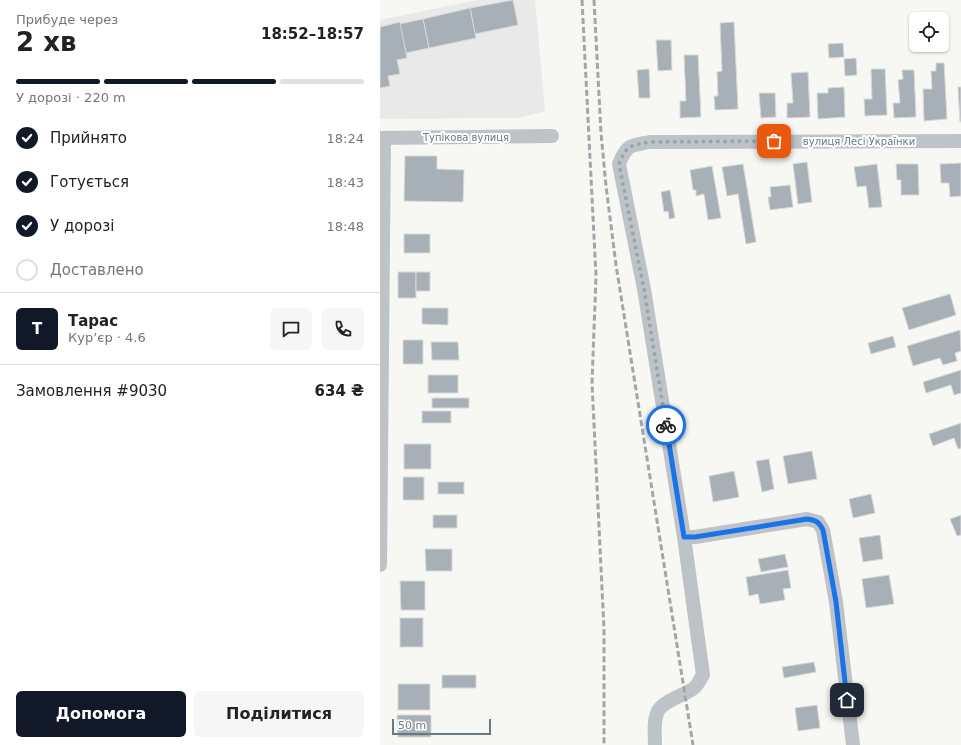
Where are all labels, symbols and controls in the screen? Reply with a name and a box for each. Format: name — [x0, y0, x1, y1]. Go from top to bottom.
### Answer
text: Прибуде через — [16, 12, 118, 27]
map controls — [909, 12, 949, 52]
button: locate — [909, 12, 949, 52]
text: 18:52–18:57 — [261, 25, 364, 43]
text: 2 хв — [16, 27, 76, 57]
text: У дорозі · 220 m — [16, 90, 126, 105]
pin — [757, 124, 791, 158]
icon: check — [16, 127, 38, 149]
text: Прийнято — [50, 129, 127, 147]
icon: bag — [763, 130, 785, 152]
text: 18:24 — [327, 131, 364, 146]
street label: Тупікова вулиця — [422, 132, 509, 143]
street label: вулиця Лесі Українки — [803, 136, 915, 147]
icon: check — [16, 171, 38, 193]
text: Готується — [50, 173, 129, 191]
text: 18:43 — [327, 175, 364, 190]
icon: check — [16, 215, 38, 237]
text: У дорозі — [50, 217, 114, 235]
text: 18:48 — [327, 219, 364, 234]
text: Доставлено — [50, 261, 144, 279]
button: chat — [270, 308, 312, 350]
button: phone — [322, 308, 364, 350]
text: Тарас — [68, 312, 118, 330]
text: Т — [32, 320, 42, 338]
text: Кур’єр · 4.6 — [68, 330, 146, 345]
text: Замовлення #9030 — [16, 382, 167, 400]
text: 634 ₴ — [315, 382, 364, 400]
courier — [646, 405, 686, 445]
icon: bike — [655, 414, 677, 436]
pin — [830, 683, 864, 717]
icon: home — [836, 689, 858, 711]
button: Допомога — [16, 691, 186, 737]
button: Поділитися — [194, 691, 364, 737]
scale bar — [392, 717, 491, 736]
text: 50 m — [398, 719, 426, 732]

